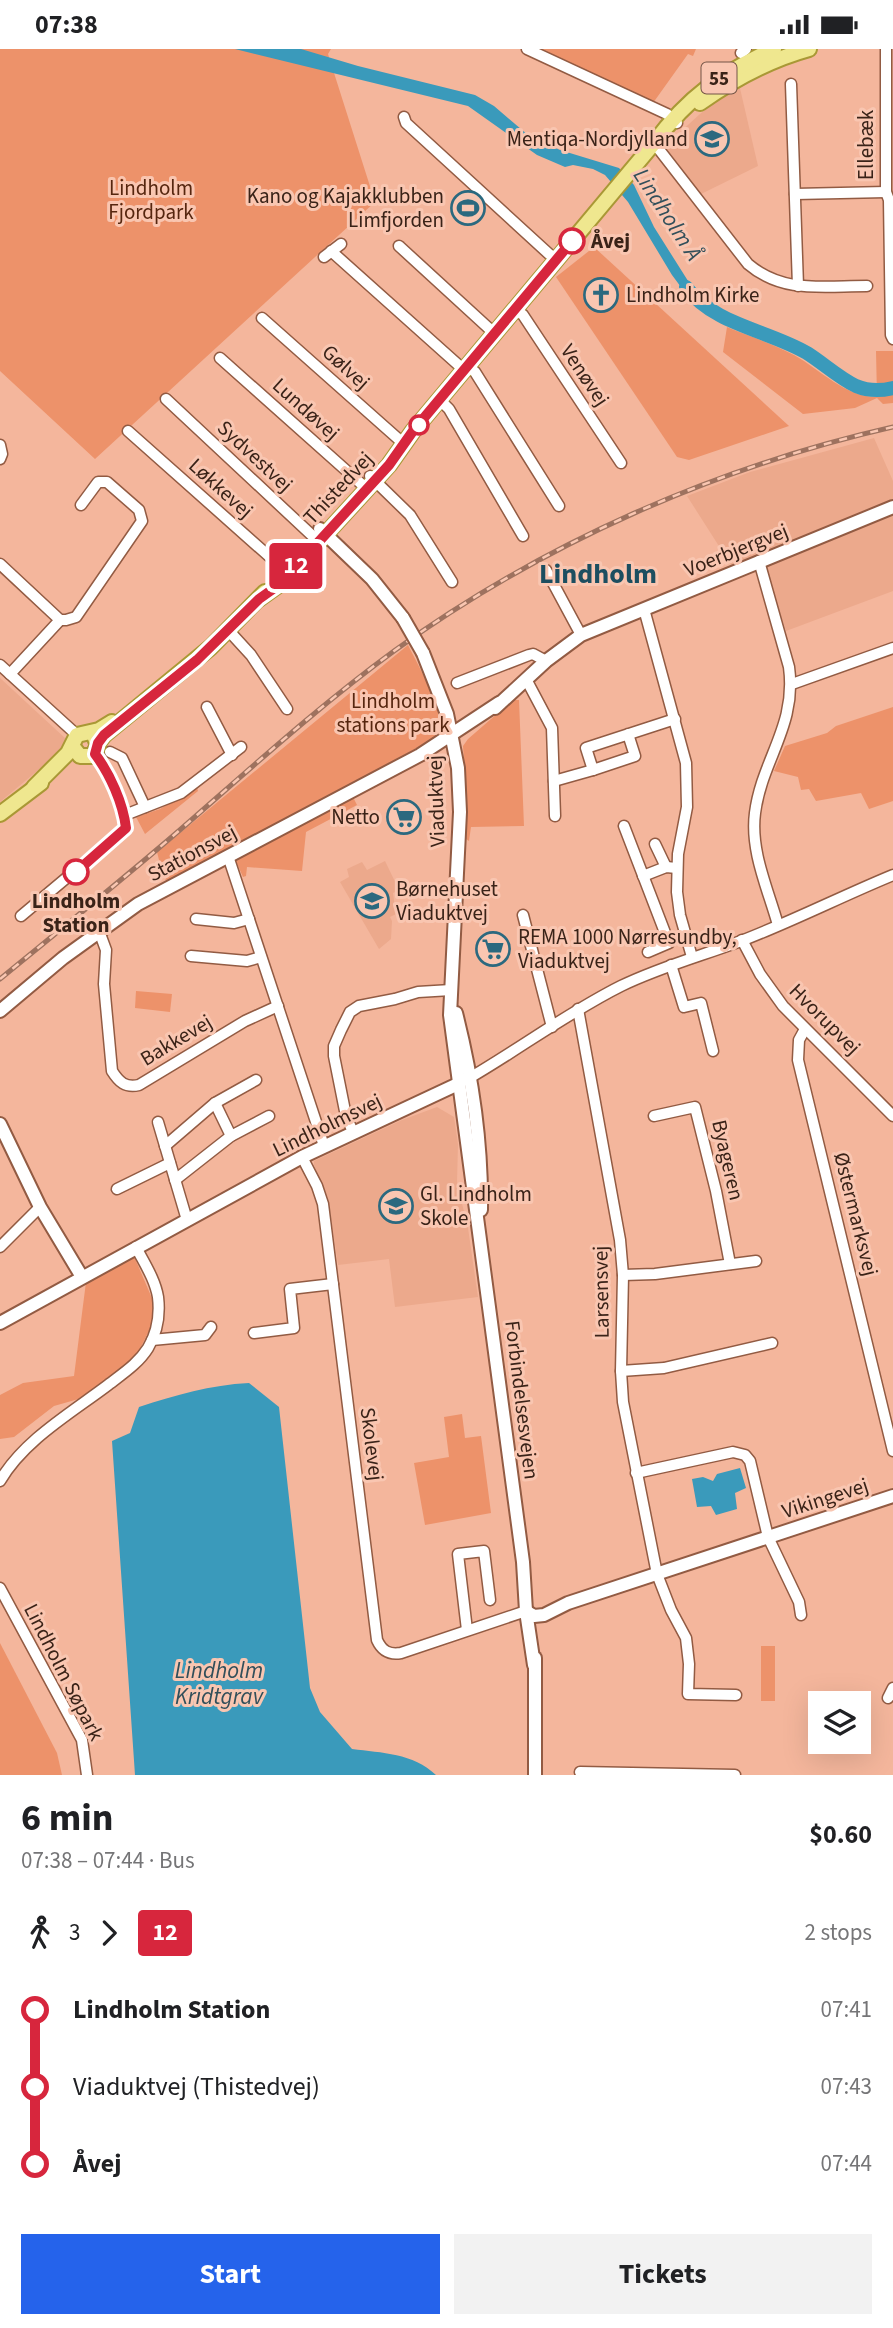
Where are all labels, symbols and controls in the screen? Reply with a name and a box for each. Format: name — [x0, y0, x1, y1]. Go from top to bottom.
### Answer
text: 07:38 — [35, 6, 98, 43]
road number: 55 — [702, 63, 736, 93]
street label: Ellebæk — [851, 109, 881, 180]
school or university icon: Mentiqa-Nordjylland — [693, 120, 731, 158]
place label: Mentiqa-Nordjylland — [507, 124, 688, 154]
water label: Lindholm Å — [625, 161, 710, 267]
park label: Lindholm Fjordpark — [108, 173, 194, 227]
place label: Kano og Kajakklubben Limfjorden — [247, 181, 444, 235]
sports icon: Kano og Kajakklubben Limfjorden — [449, 189, 487, 227]
place label: Åvej — [590, 226, 630, 256]
marker: Åvej — [559, 228, 585, 254]
church icon: Lindholm Kirke — [582, 276, 620, 314]
place label: Lindholm Kirke — [626, 280, 759, 310]
street label: Gølvej — [316, 337, 376, 397]
street label: Venøvej — [553, 338, 617, 412]
street label: Lundøvej — [266, 371, 346, 447]
street label: Sydvestvej — [211, 413, 299, 499]
unlabelled marker — [409, 415, 429, 435]
street label: Thistedvej — [296, 445, 380, 531]
street label: Løkkevej — [182, 451, 260, 525]
street label: Voerbjergvej — [680, 516, 792, 584]
line badge: 12 — [264, 543, 328, 589]
text: 12 — [283, 548, 309, 583]
district label: Lindholm — [539, 554, 657, 594]
park label: Lindholm stations park — [336, 686, 450, 740]
street label: Viaduktvej — [419, 754, 453, 848]
supermarket icon: Netto — [385, 798, 423, 836]
place label: Netto — [331, 802, 380, 832]
street label: Stationsvej — [142, 817, 242, 889]
marker: Lindholm Station — [63, 859, 89, 885]
place label: Børnehuset Viaduktvej — [396, 874, 498, 928]
school or university icon: Børnehuset Viaduktvej — [353, 882, 391, 920]
place label: Lindholm Station — [32, 886, 120, 940]
place label: REMA 1000 Nørresundby, Viaduktvej — [518, 922, 737, 976]
supermarket icon: REMA 1000 Nørresundby, Viaduktvej — [474, 930, 512, 968]
street label: Hvorupvej — [782, 976, 868, 1062]
street label: Bakkevej — [134, 1007, 218, 1073]
street label: Lindholmsvej — [267, 1086, 387, 1164]
street label: Byageren — [704, 1117, 752, 1203]
street label: Østermarksvej — [826, 1149, 886, 1279]
place label: Gl. Lindholm Skole — [420, 1179, 532, 1233]
school or university icon: Gl. Lindholm Skole — [377, 1187, 415, 1225]
street label: Larsensvej — [585, 1245, 617, 1339]
street label: Forbindelsesvejen — [497, 1319, 547, 1481]
street label: Skolevej — [353, 1406, 391, 1482]
street label: Vikingevej — [778, 1470, 872, 1526]
street label: Lindholm Søpark — [16, 1598, 112, 1746]
water label: Lindholm Kridtgrav — [175, 1654, 265, 1713]
map controls — [808, 1691, 871, 1754]
button: layers — [808, 1691, 871, 1754]
text: 6 min — [21, 1791, 113, 1845]
text: $0.60 — [809, 1816, 872, 1853]
text: 07:38 – 07:44 · Bus — [21, 1844, 195, 1877]
icon: walk — [21, 1914, 59, 1952]
icon: forward — [90, 1914, 128, 1952]
text: 12 — [152, 1915, 178, 1950]
text: 3 — [69, 1916, 80, 1949]
text: 2 stops — [805, 1916, 872, 1949]
text: Lindholm Station — [73, 1991, 270, 2028]
text: 07:41 — [821, 1993, 872, 2026]
text: Viaduktvej (Thistedvej) — [73, 2068, 320, 2105]
text: 07:43 — [821, 2070, 872, 2103]
text: Åvej — [73, 2145, 122, 2182]
text: 07:44 — [821, 2147, 872, 2180]
button: Start — [21, 2234, 440, 2314]
button: Tickets — [454, 2234, 872, 2314]

